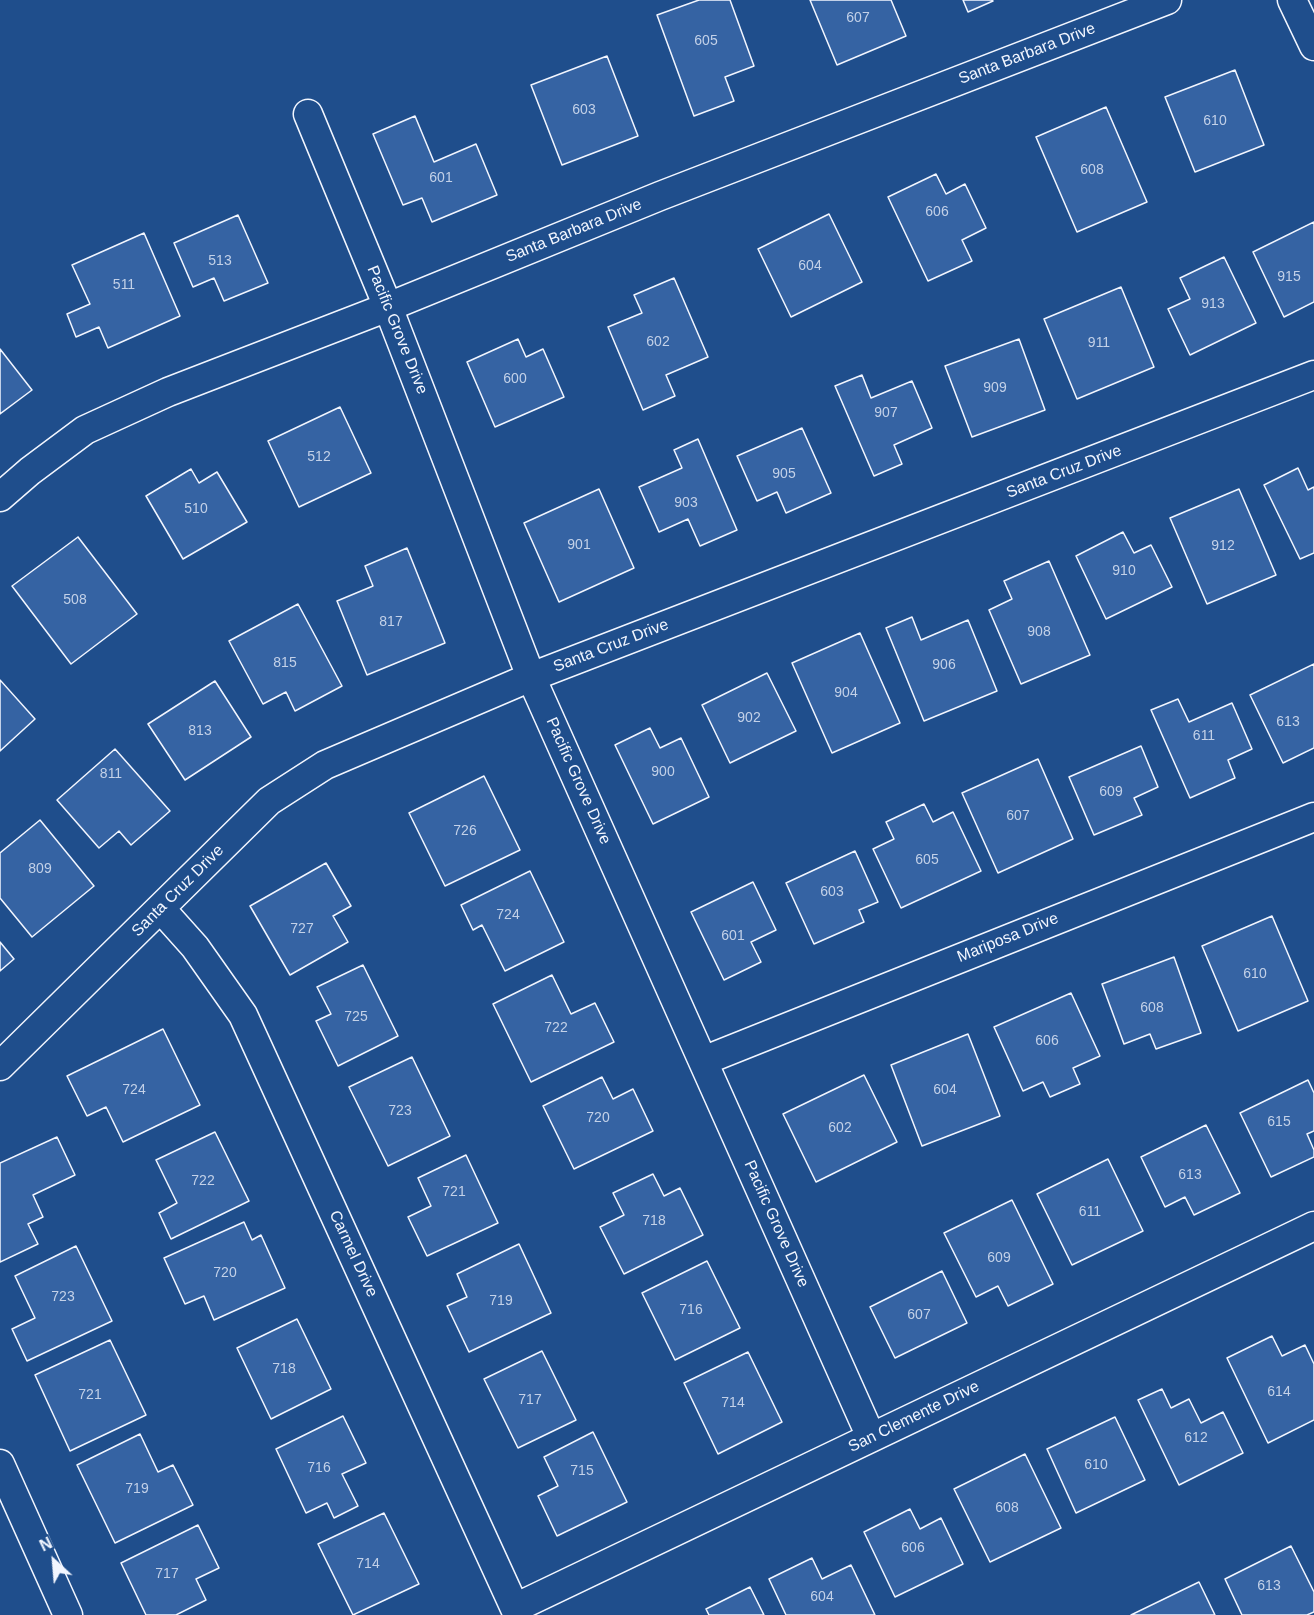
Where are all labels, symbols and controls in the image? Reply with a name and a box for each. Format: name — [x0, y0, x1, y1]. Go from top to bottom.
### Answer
house number: 607 — [846, 10, 870, 26]
street label: Santa Barbara Drive — [956, 19, 1098, 89]
house number: 605 — [694, 33, 718, 49]
house number: 603 — [572, 102, 596, 118]
house number: 610 — [1203, 113, 1227, 129]
house number: 608 — [1080, 162, 1104, 178]
house number: 601 — [429, 170, 453, 186]
street label: Santa Barbara Drive — [503, 195, 645, 267]
house number: 606 — [925, 204, 949, 220]
house number: 513 — [208, 253, 232, 269]
house number: 604 — [798, 258, 822, 274]
street label: Pacific Grove Drive — [362, 263, 432, 397]
house number: 915 — [1277, 269, 1301, 285]
house number: 511 — [113, 277, 135, 293]
house number: 913 — [1201, 296, 1225, 312]
house number: 602 — [646, 334, 670, 350]
house number: 911 — [1088, 335, 1110, 351]
house number: 600 — [503, 371, 527, 387]
house number: 909 — [983, 380, 1007, 396]
house number: 907 — [874, 405, 898, 421]
street label: Santa Cruz Drive — [1004, 441, 1124, 503]
house number: 512 — [307, 449, 331, 465]
house number: 905 — [772, 466, 796, 482]
house number: 903 — [674, 495, 698, 511]
house number: 510 — [184, 501, 208, 517]
house number: 901 — [567, 537, 591, 553]
house number: 912 — [1211, 538, 1235, 554]
house number: 910 — [1112, 563, 1136, 579]
house number: 508 — [63, 592, 87, 608]
house number: 817 — [379, 614, 403, 630]
street label: Santa Cruz Drive — [551, 615, 671, 677]
house number: 908 — [1027, 624, 1051, 640]
house number: 815 — [273, 655, 297, 671]
house number: 906 — [932, 657, 956, 673]
house number: 904 — [834, 685, 858, 701]
house number: 902 — [737, 710, 761, 726]
house number: 613 — [1276, 714, 1300, 730]
street label: Pacific Grove Drive — [541, 715, 615, 847]
house number: 813 — [188, 723, 212, 739]
house number: 611 — [1193, 728, 1215, 744]
house number: 900 — [651, 764, 675, 780]
house number: 811 — [100, 766, 122, 782]
house number: 609 — [1099, 784, 1123, 800]
house number: 607 — [1006, 808, 1030, 824]
house number: 726 — [453, 823, 477, 839]
street label: Santa Cruz Drive — [128, 841, 228, 941]
house number: 605 — [915, 852, 939, 868]
house number: 809 — [28, 861, 52, 877]
house number: 603 — [820, 884, 844, 900]
house number: 724 — [496, 907, 520, 923]
street label: Mariposa Drive — [955, 909, 1061, 967]
house number: 727 — [290, 921, 314, 937]
house number: 601 — [721, 928, 745, 944]
house number: 610 — [1243, 966, 1267, 982]
house number: 608 — [1140, 1000, 1164, 1016]
house number: 725 — [344, 1009, 368, 1025]
house number: 722 — [544, 1020, 568, 1036]
house number: 606 — [1035, 1033, 1059, 1049]
house number: 724 — [122, 1082, 146, 1098]
house number: 604 — [933, 1082, 957, 1098]
house number: 723 — [388, 1103, 412, 1119]
house number: 720 — [586, 1110, 610, 1126]
house number: 615 — [1267, 1114, 1291, 1130]
house number: 602 — [828, 1120, 852, 1136]
street label: Pacific Grove Drive — [739, 1158, 813, 1290]
house number: 613 — [1178, 1167, 1202, 1183]
house number: 722 — [191, 1173, 215, 1189]
house number: 721 — [442, 1184, 466, 1200]
house number: 611 — [1079, 1204, 1101, 1220]
street label: Carmel Drive — [325, 1208, 381, 1300]
house number: 718 — [642, 1213, 666, 1229]
house number: 609 — [987, 1250, 1011, 1266]
house number: 720 — [213, 1265, 237, 1281]
house number: 723 — [51, 1289, 75, 1305]
house number: 719 — [489, 1293, 513, 1309]
house number: 716 — [679, 1302, 703, 1318]
house number: 607 — [907, 1307, 931, 1323]
house number: 718 — [272, 1361, 296, 1377]
street label: San Clemente Drive — [845, 1377, 983, 1457]
house number: 614 — [1267, 1384, 1291, 1400]
house number: 721 — [78, 1387, 102, 1403]
house number: 717 — [518, 1392, 542, 1408]
house number: 714 — [721, 1395, 745, 1411]
house number: 612 — [1184, 1430, 1208, 1446]
house number: 610 — [1084, 1457, 1108, 1473]
house number: 716 — [307, 1460, 331, 1476]
house number: 715 — [570, 1463, 594, 1479]
house number: 719 — [125, 1481, 149, 1497]
house number: 608 — [995, 1500, 1019, 1516]
north arrow — [24, 1531, 84, 1591]
text: N — [37, 1534, 55, 1555]
house number: 606 — [901, 1540, 925, 1556]
house number: 714 — [356, 1556, 380, 1572]
house number: 717 — [155, 1566, 179, 1582]
house number: 613 — [1257, 1578, 1281, 1594]
house number: 604 — [810, 1589, 834, 1605]

